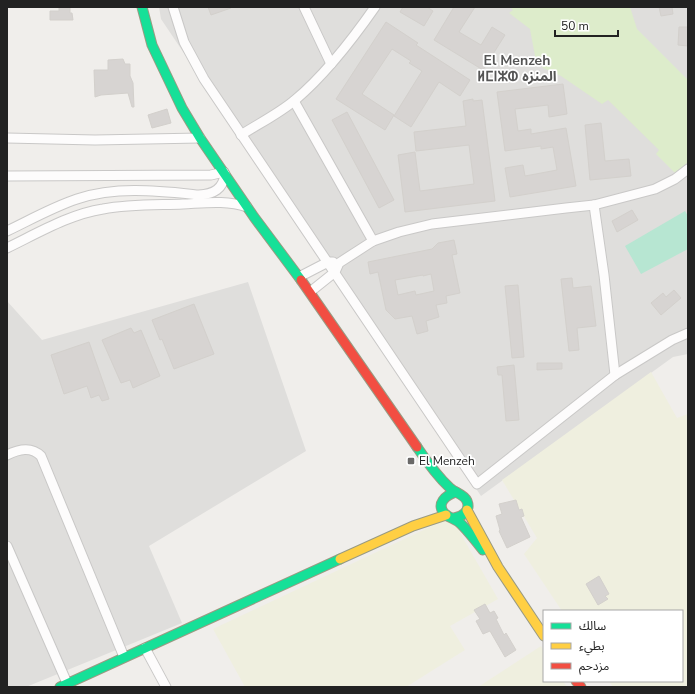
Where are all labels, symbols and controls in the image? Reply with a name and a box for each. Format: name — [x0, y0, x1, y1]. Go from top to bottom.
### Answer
scale bar — [555, 12, 618, 38]
text: 50 m — [561, 18, 589, 34]
district label: El Menzeh ⵍⵎⵏⵣⵀ المنزه — [477, 51, 557, 86]
place label: El Menzeh — [419, 453, 475, 469]
marker: El Menzeh — [406, 456, 416, 466]
legend — [543, 610, 683, 682]
text: سالك — [579, 618, 606, 634]
text: بطيء — [579, 638, 605, 656]
text: مزدحم — [579, 658, 609, 675]

